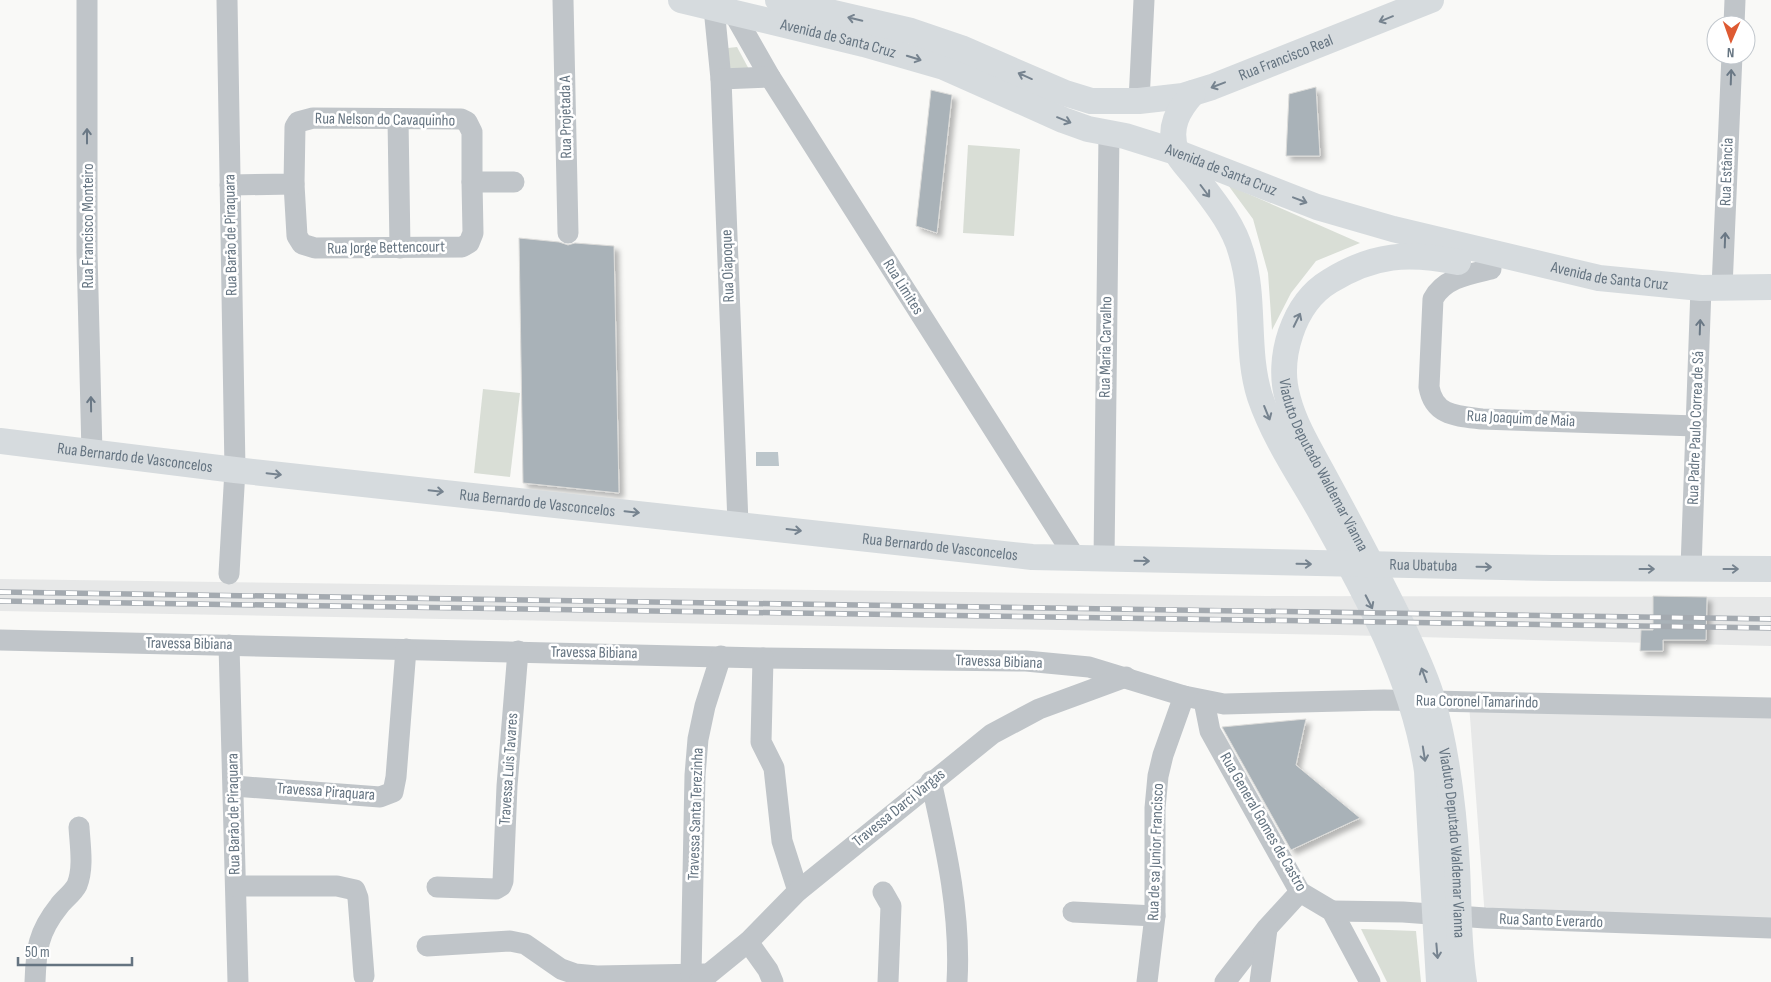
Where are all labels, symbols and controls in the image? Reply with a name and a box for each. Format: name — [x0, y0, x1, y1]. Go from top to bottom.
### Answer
one-way arrow — [848, 13, 864, 23]
one-way arrow — [1379, 14, 1394, 24]
street label: Avenida de Santa Cruz — [778, 15, 899, 62]
north arrow — [1706, 15, 1756, 65]
street label: Rua Francisco Real — [1236, 30, 1336, 85]
text: N — [1727, 44, 1735, 61]
one-way arrow — [906, 53, 922, 63]
one-way arrow — [1018, 70, 1033, 80]
one-way arrow — [1727, 70, 1736, 86]
street label: Rua Projetada A — [556, 75, 576, 159]
one-way arrow — [1211, 81, 1227, 90]
street label: Rua Nelson do Cavaquinho — [315, 109, 455, 131]
one-way arrow — [1056, 116, 1071, 125]
one-way arrow — [82, 129, 92, 145]
street label: Rua Estância — [1716, 137, 1738, 207]
street label: Avenida de Santa Cruz — [1162, 139, 1280, 200]
street label: Rua Francisco Monteiro — [79, 163, 98, 289]
street label: Rua Barão de Piraquara — [220, 174, 242, 296]
one-way arrow — [1200, 184, 1210, 198]
one-way arrow — [1292, 196, 1307, 205]
street label: Rua Oiapoque — [717, 229, 739, 303]
one-way arrow — [1720, 232, 1729, 248]
street label: Rua Jorge Bettencourt — [327, 237, 445, 259]
street label: Rua Limites — [879, 256, 928, 318]
street label: Avenida de Santa Cruz — [1548, 257, 1669, 294]
street label: Rua Maria Carvalho — [1096, 296, 1116, 398]
one-way arrow — [1292, 312, 1302, 327]
one-way arrow — [1695, 320, 1704, 336]
street label: Rua Padre Paulo Correa de Sá — [1684, 351, 1708, 505]
street label: Viaduto Deputado Waldemar Vianna — [1275, 378, 1372, 555]
one-way arrow — [86, 396, 96, 412]
one-way arrow — [1263, 405, 1272, 420]
street label: Rua Joaquim de Maia — [1466, 407, 1576, 431]
street label: Rua Bernardo de Vasconcelos — [56, 439, 214, 477]
one-way arrow — [266, 469, 282, 479]
street label: Rua Bernardo de Vasconcelos — [459, 485, 617, 521]
one-way arrow — [428, 486, 444, 496]
one-way arrow — [624, 507, 640, 517]
one-way arrow — [785, 525, 801, 535]
street label: Rua Bernardo de Vasconcelos — [861, 529, 1019, 565]
street label: Rua Ubatuba — [1389, 555, 1458, 575]
one-way arrow — [1134, 556, 1150, 566]
one-way arrow — [1296, 559, 1312, 569]
one-way arrow — [1476, 562, 1492, 572]
one-way arrow — [1638, 564, 1654, 574]
one-way arrow — [1722, 564, 1739, 574]
one-way arrow — [1365, 594, 1374, 609]
street label: Travessa Bibiana — [145, 634, 233, 654]
street label: Travessa Bibiana — [550, 643, 638, 663]
street label: Travessa Bibiana — [955, 651, 1043, 673]
one-way arrow — [1419, 667, 1428, 683]
street label: Rua Coronel Tamarindo — [1416, 691, 1538, 713]
street label: Travessa Luis Tavares — [496, 712, 522, 826]
one-way arrow — [1420, 746, 1430, 762]
street label: Travessa Santa Terezinha — [684, 747, 708, 881]
street label: Viaduto Deputado Waldemar Vianna — [1434, 747, 1469, 938]
street label: Rua General Gomes de Castro — [1216, 749, 1310, 895]
street label: Rua Barão de Piraquara — [223, 753, 245, 875]
street label: Travessa Darci Vargas — [849, 765, 949, 851]
street label: Travessa Piraquara — [276, 779, 376, 805]
street label: Rua de sa Junior Francisco — [1144, 783, 1168, 921]
street label: Rua Santo Everardo — [1499, 910, 1603, 932]
scale bar — [18, 934, 131, 966]
text: 50 m — [25, 943, 50, 962]
one-way arrow — [1432, 943, 1442, 959]

